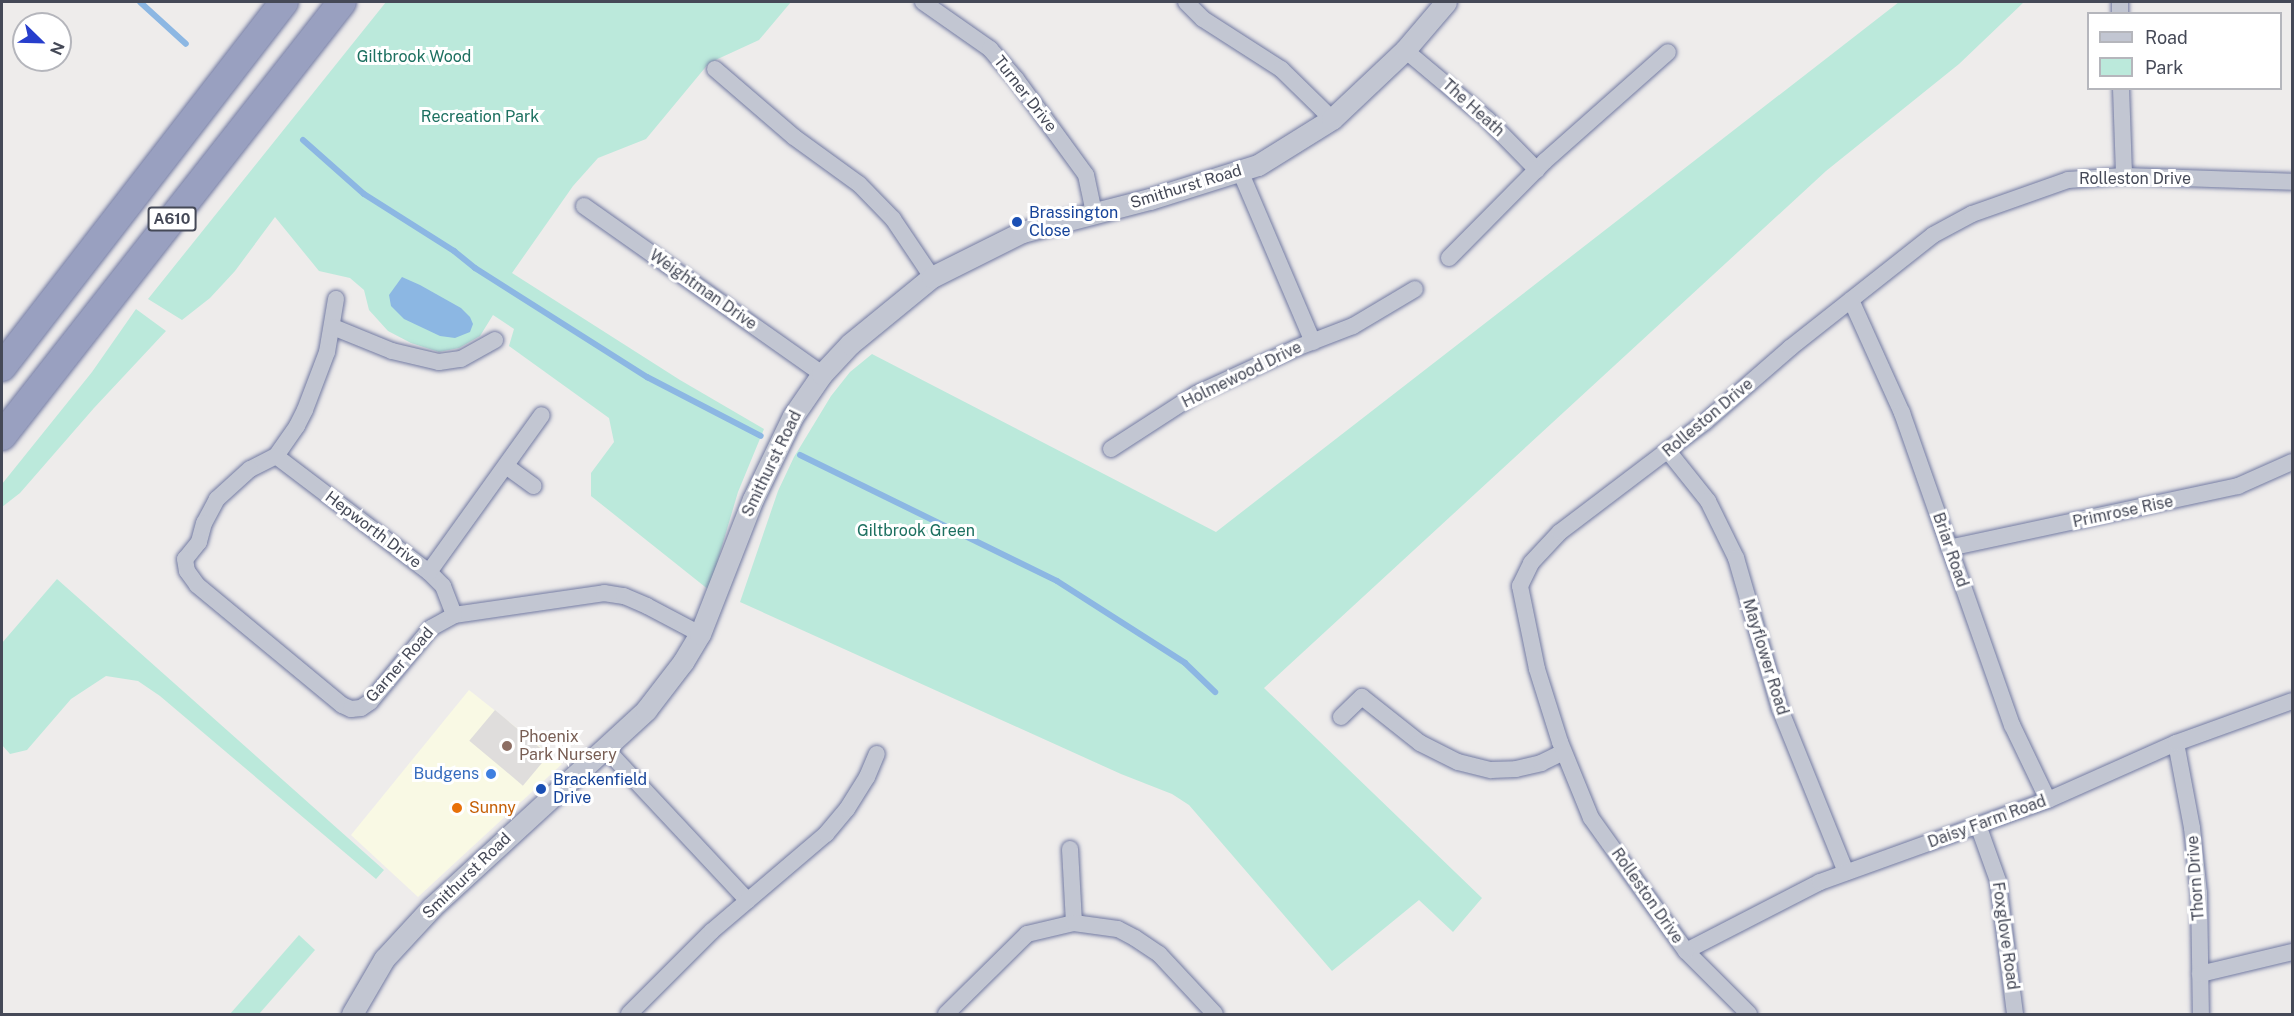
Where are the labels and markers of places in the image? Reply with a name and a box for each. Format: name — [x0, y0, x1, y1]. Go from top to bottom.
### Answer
place label: Brassington Close — [1029, 203, 1118, 241]
marker: Brassington Close — [1010, 215, 1024, 229]
place label: Phoenix Park Nursery — [519, 727, 617, 765]
marker: Phoenix Park Nursery — [500, 739, 514, 753]
place label: Budgens — [413, 764, 479, 784]
marker: Budgens — [484, 767, 498, 781]
place label: Brackenfield Drive — [553, 770, 647, 808]
marker: Brackenfield Drive — [534, 782, 548, 796]
place label: Sunny — [469, 798, 516, 818]
marker: Sunny — [450, 801, 464, 815]

